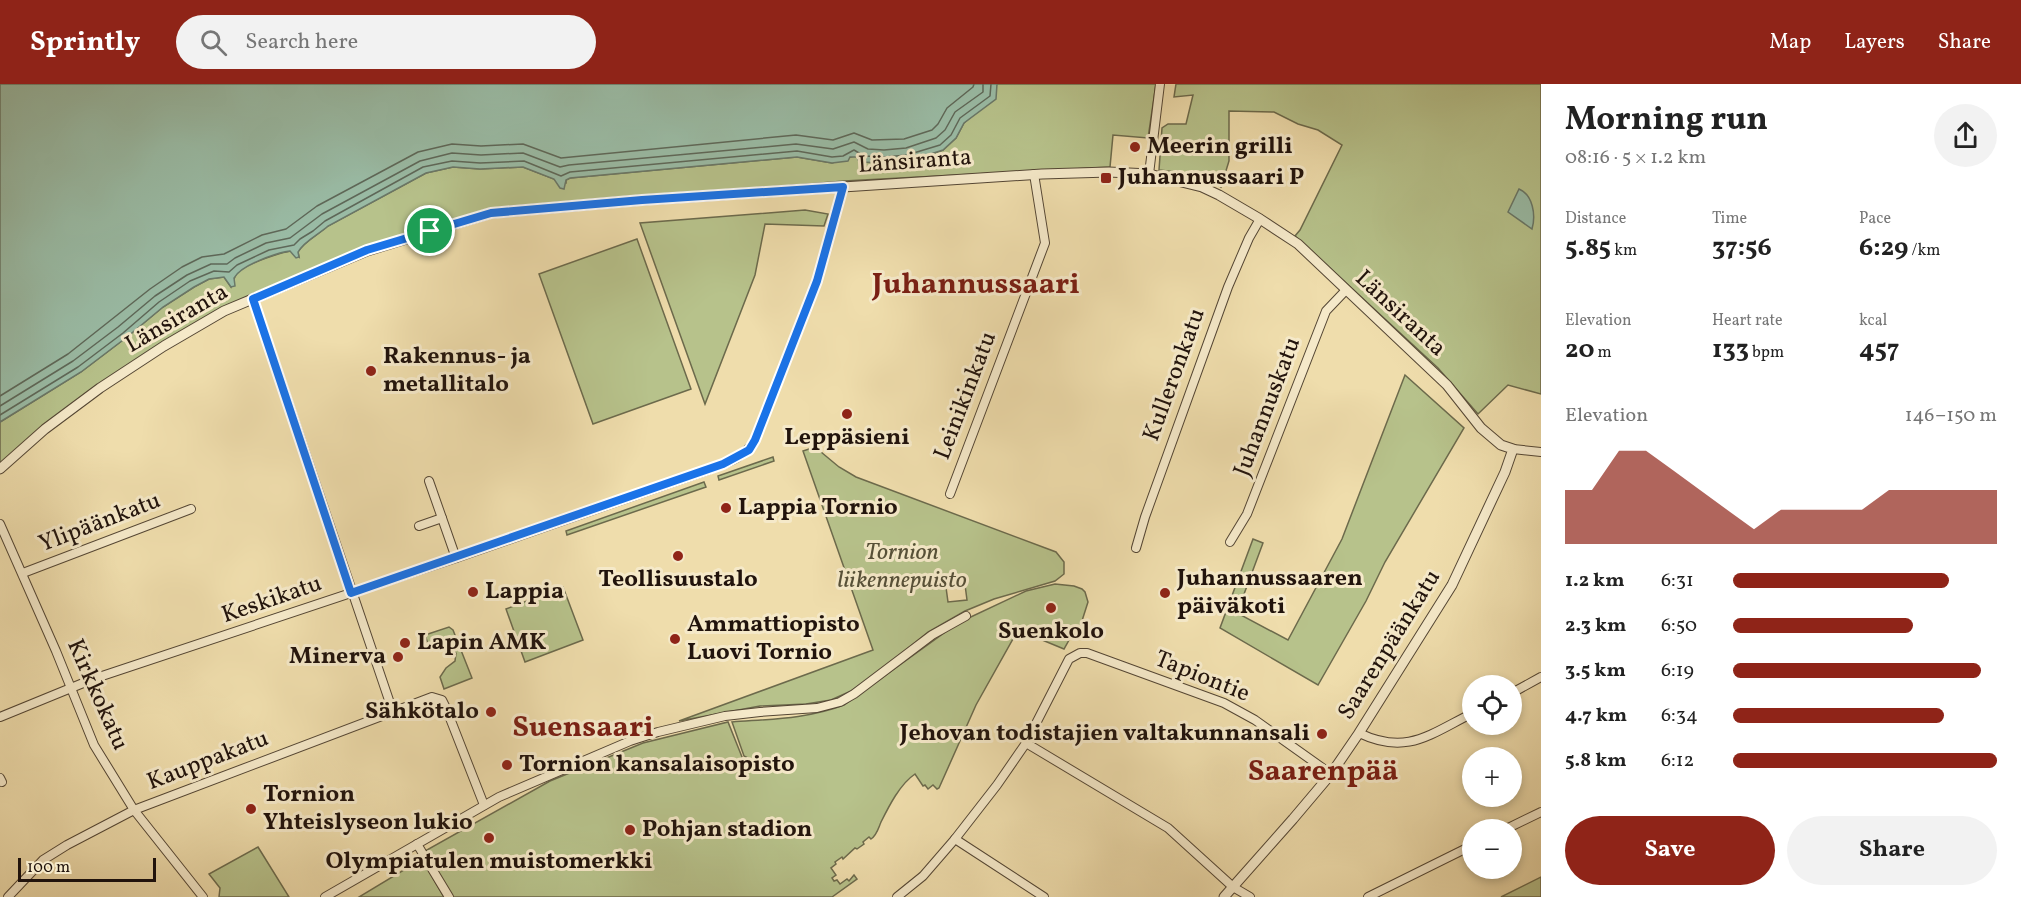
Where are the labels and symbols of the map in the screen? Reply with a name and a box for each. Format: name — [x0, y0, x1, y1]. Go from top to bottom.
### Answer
place label: Meerin grilli — [1147, 130, 1293, 164]
marker: Meerin grilli — [1128, 140, 1142, 154]
street label: Länsiranta — [857, 141, 973, 183]
place label: Juhannussaari P — [1117, 161, 1304, 195]
marker: Juhannussaari P — [1099, 171, 1113, 185]
pin — [404, 205, 455, 256]
street label: Länsiranta — [1347, 263, 1453, 365]
district label: Juhannussaari — [871, 264, 1080, 306]
street label: Länsiranta — [119, 276, 235, 362]
street label: Kulleronkatu — [1135, 304, 1215, 446]
street label: Leinikinkatu — [926, 327, 1006, 465]
street label: Juhannuskatu — [1226, 332, 1310, 482]
place label: Rakennus- ja metallitalo — [383, 340, 531, 402]
marker: Rakennus- ja metallitalo — [364, 364, 378, 378]
marker: Leppäsieni — [840, 407, 854, 421]
place label: Leppäsieni — [784, 421, 910, 455]
street label: Ylipäänkatu — [34, 484, 166, 562]
place label: Lappia Tornio — [738, 491, 898, 525]
marker: Lappia Tornio — [719, 501, 733, 515]
park label: Tornion liikennepuisto — [837, 536, 967, 598]
marker: Teollisuustalo — [671, 549, 685, 563]
place label: Juhannussaaren päiväkoti — [1176, 562, 1363, 624]
place label: Teollisuustalo — [598, 563, 758, 597]
street label: Saarenpäänkatu — [1330, 563, 1450, 727]
street label: Keskikatu — [217, 567, 327, 633]
place label: Lappia — [485, 575, 564, 609]
marker: Lappia — [466, 585, 480, 599]
marker: Juhannussaaren päiväkoti — [1158, 586, 1172, 600]
marker: Suenkolo — [1044, 601, 1058, 615]
place label: Ammattiopisto Luovi Tornio — [687, 608, 860, 670]
place label: Suenkolo — [998, 615, 1104, 649]
place label: Lapin AMK — [417, 626, 547, 660]
marker: Ammattiopisto Luovi Tornio — [668, 632, 682, 646]
street label: Kirkkokatu — [57, 634, 137, 756]
marker: Lapin AMK — [398, 636, 412, 650]
place label: Minerva — [289, 640, 386, 674]
street label: Tapiontie — [1149, 643, 1255, 711]
marker: Minerva — [391, 650, 405, 664]
place label: Sähkötalo — [365, 695, 479, 729]
marker: Sähkötalo — [484, 705, 498, 719]
district label: Suensaari — [512, 707, 654, 749]
place label: Jehovan todistajien valtakunnansali — [899, 717, 1310, 751]
street label: Kauppakatu — [142, 722, 274, 800]
marker: Jehovan todistajien valtakunnansali — [1315, 727, 1329, 741]
place label: Tornion kansalaisopisto — [519, 748, 795, 782]
district label: Saarenpää — [1248, 751, 1398, 793]
marker: Tornion kansalaisopisto — [500, 758, 514, 772]
place label: Tornion Yhteislyseon lukio — [263, 778, 473, 840]
marker: Tornion Yhteislyseon lukio — [244, 802, 258, 816]
place label: Pohjan stadion — [642, 813, 813, 847]
marker: Pohjan stadion — [623, 823, 637, 837]
marker: Olympiatulen muistomerkki — [482, 831, 496, 845]
place label: Olympiatulen muistomerkki — [325, 845, 653, 879]
scale bar — [18, 855, 156, 882]

